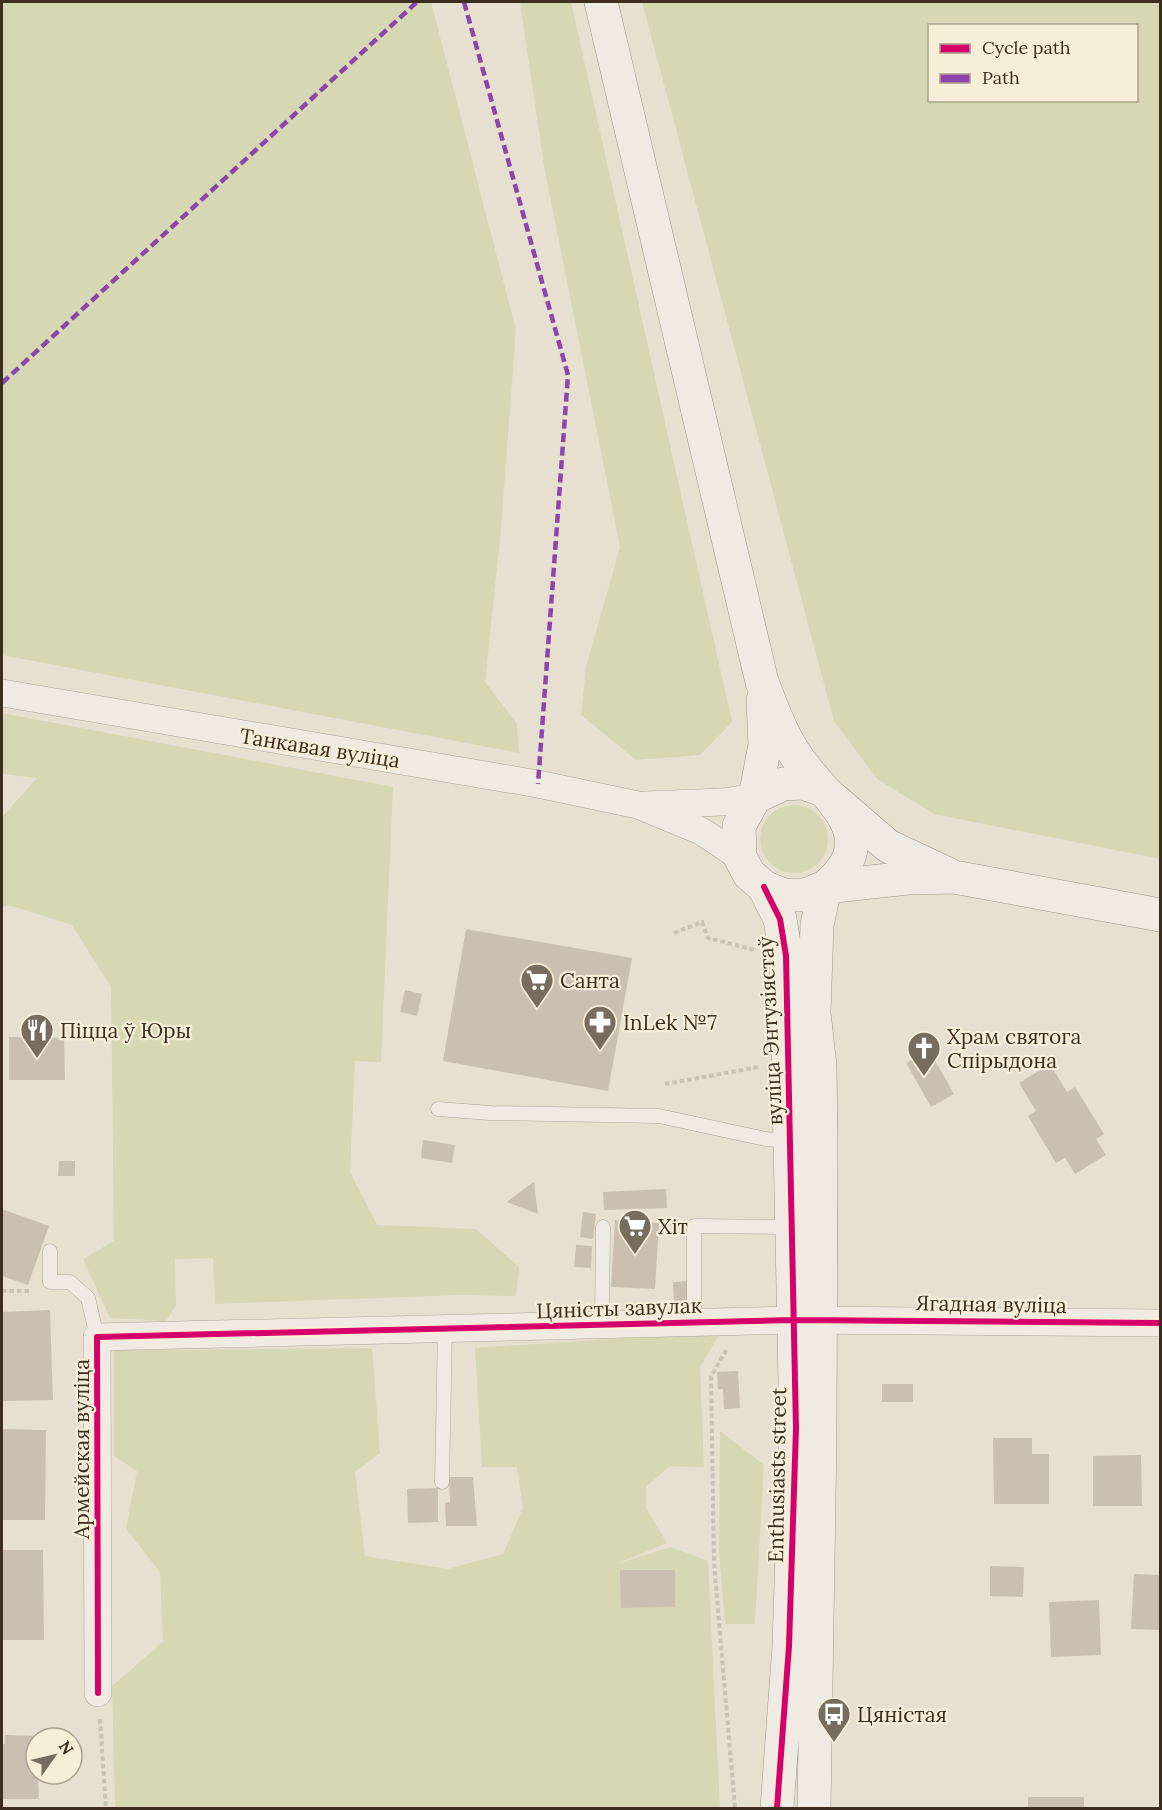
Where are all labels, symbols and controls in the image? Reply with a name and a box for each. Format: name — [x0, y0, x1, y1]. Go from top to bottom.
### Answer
legend — [928, 24, 1138, 102]
text: Cycle path — [982, 36, 1071, 59]
text: Path — [982, 66, 1020, 89]
street label: Танкавая вуліца — [238, 722, 402, 774]
street label: вуліца Энтузіястаў — [752, 936, 788, 1126]
supermarket icon: Санта — [519, 962, 555, 1009]
place label: Санта — [560, 967, 620, 994]
pharmacy icon: InLek №7 — [582, 1004, 618, 1051]
place label: InLek №7 — [623, 1009, 717, 1036]
restaurant icon: Піцца ў Юры — [19, 1012, 55, 1059]
place label: Піцца ў Юры — [60, 1017, 191, 1044]
place label: Храм святога Спірыдона — [947, 1023, 1081, 1074]
church icon: Храм святога Спірыдона — [906, 1030, 942, 1077]
supermarket icon: Хіт — [617, 1208, 653, 1255]
place label: Хіт — [658, 1213, 688, 1240]
street label: Ягадная вуліца — [915, 1289, 1067, 1319]
street label: Цяністы завулак — [536, 1292, 703, 1324]
street label: Армейская вуліца — [68, 1359, 95, 1540]
street label: Enthusiasts street — [762, 1386, 792, 1563]
bus stop icon: Цяністая — [816, 1696, 852, 1743]
place label: Цяністая — [857, 1701, 947, 1728]
north arrow — [24, 1726, 84, 1786]
text: N — [55, 1737, 78, 1758]

